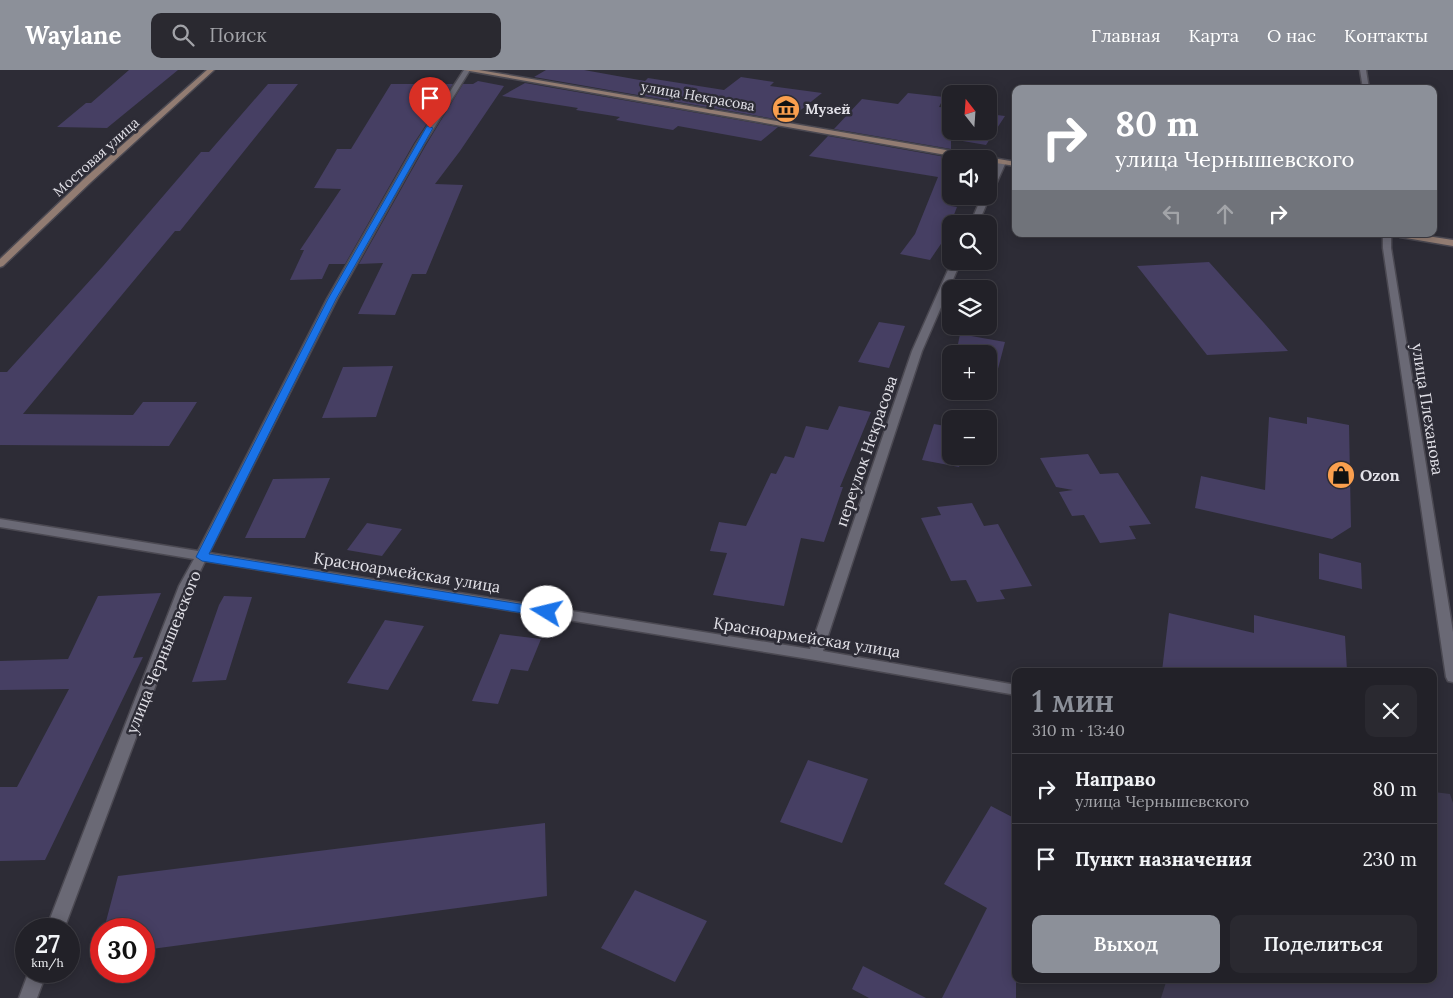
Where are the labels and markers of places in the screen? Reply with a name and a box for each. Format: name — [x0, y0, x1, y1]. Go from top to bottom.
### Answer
pin — [409, 77, 451, 128]
museum icon: Музей — [771, 94, 801, 124]
place label: Музей — [805, 100, 850, 118]
shop icon: Ozon — [1326, 460, 1356, 490]
place label: Ozon — [1360, 465, 1400, 485]

